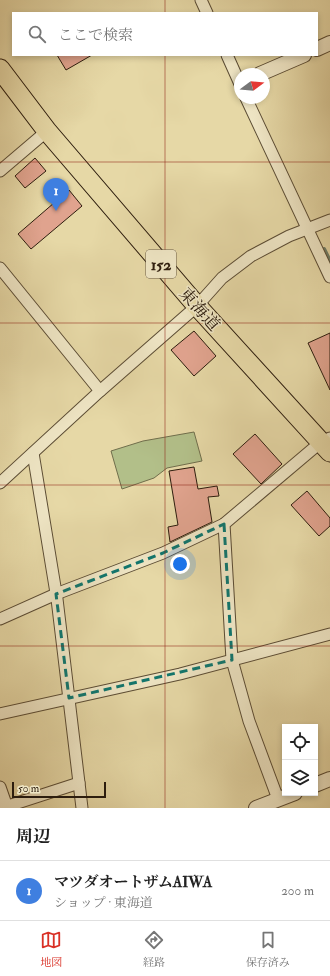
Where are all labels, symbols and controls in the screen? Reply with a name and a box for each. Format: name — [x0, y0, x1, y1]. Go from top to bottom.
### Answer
search box — [12, 12, 318, 56]
icon: search — [26, 23, 48, 45]
text: ここで検索 — [58, 26, 133, 45]
north arrow — [234, 68, 270, 104]
pin: 1 — [43, 178, 69, 211]
road number: 152 — [146, 250, 176, 278]
street label: 東海道 — [175, 283, 224, 335]
your location — [170, 554, 190, 574]
map controls — [282, 724, 318, 796]
button: locate — [282, 724, 318, 760]
button: layers — [282, 760, 318, 796]
scale bar — [12, 780, 106, 799]
text: 50 m — [18, 782, 39, 795]
text: 周辺 — [16, 826, 50, 847]
text: マツダオートザムAIWA — [54, 873, 212, 892]
text: 1 — [27, 883, 31, 899]
text: 200 m — [281, 883, 314, 899]
text: ショップ · 東海道 — [54, 895, 153, 911]
tab: 地図 — [40, 929, 62, 969]
tab: 経路 — [143, 929, 165, 969]
tab: 保存済み — [246, 929, 290, 969]

